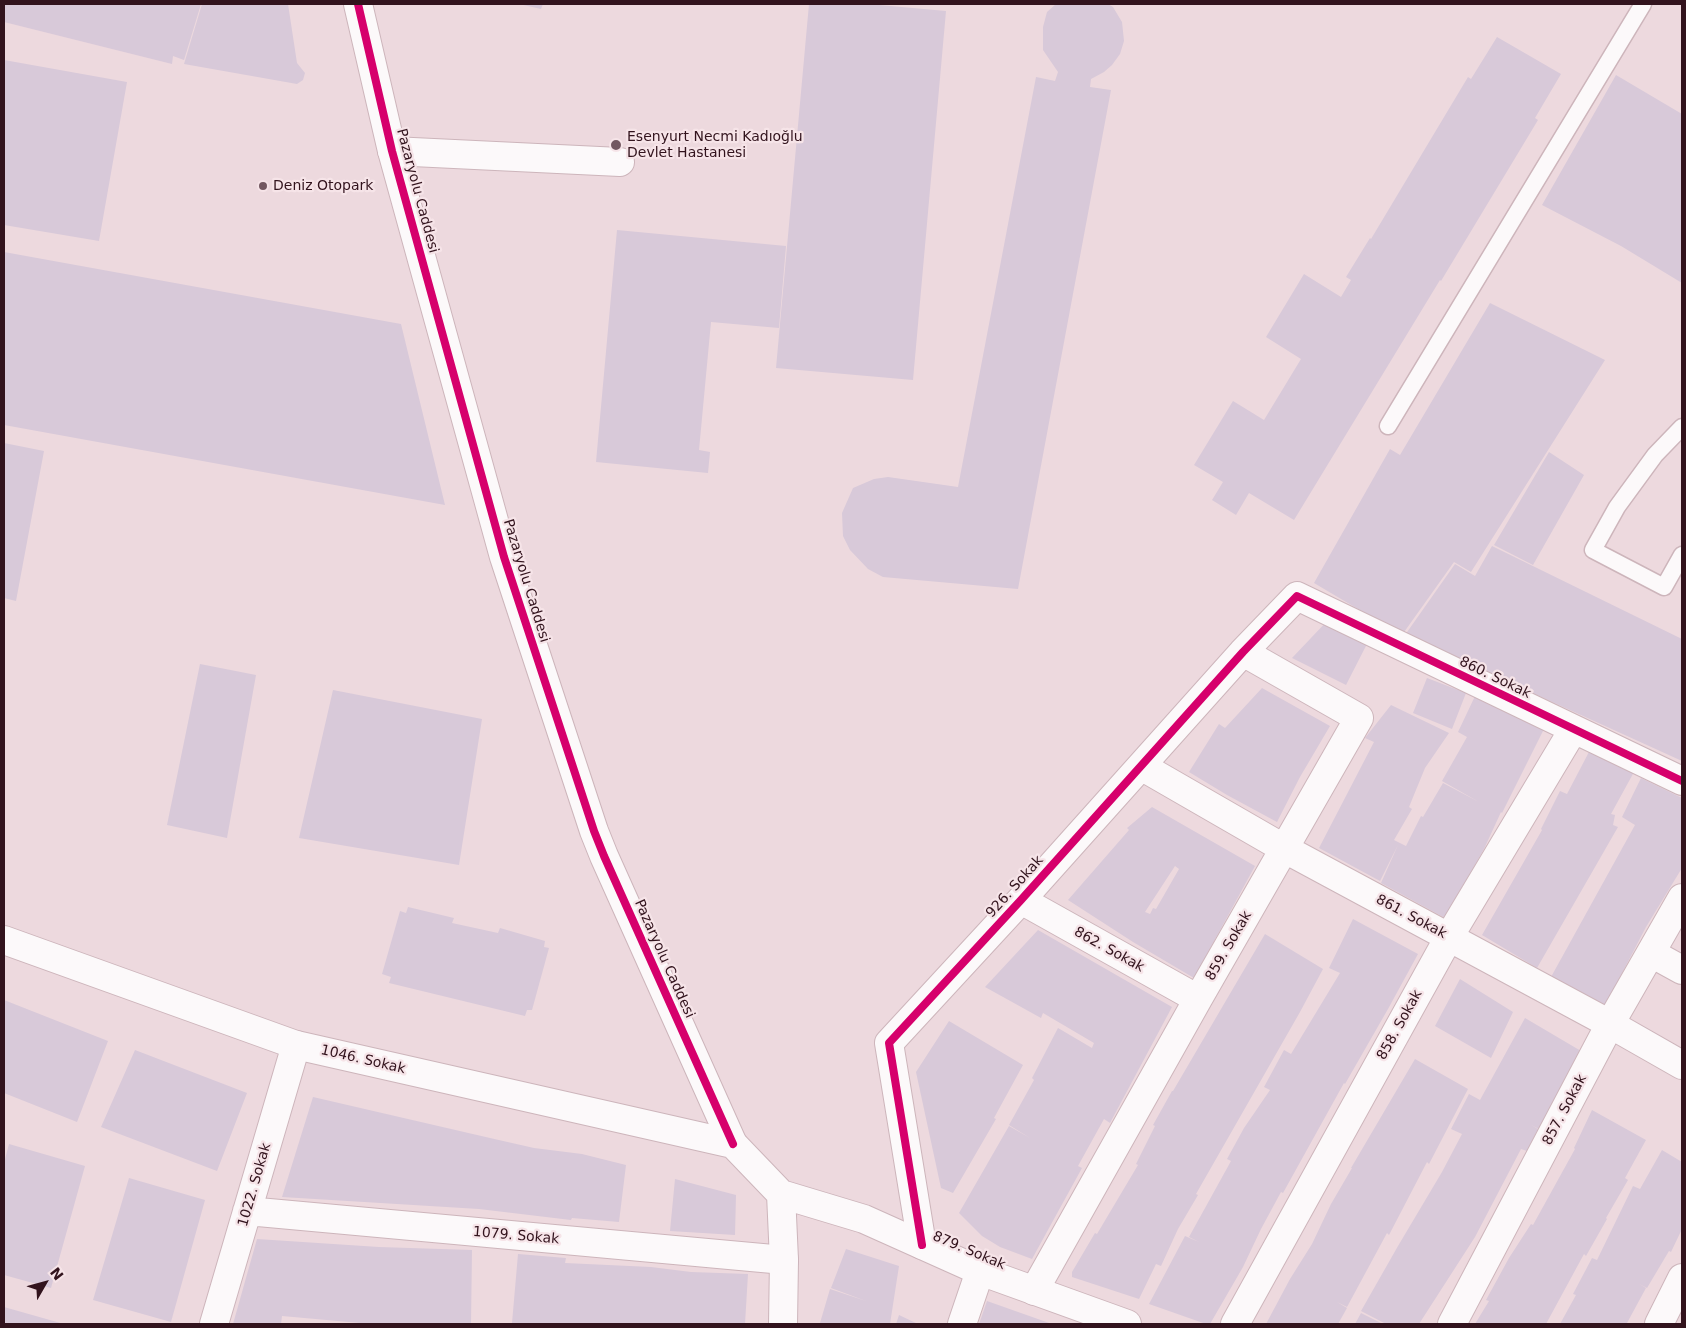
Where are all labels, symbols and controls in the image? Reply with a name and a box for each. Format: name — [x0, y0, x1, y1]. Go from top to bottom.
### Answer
street label: Pazaryolu Caddesi — [392, 127, 442, 255]
place label: Esenyurt Necmi Kadıoğlu Devlet Hastanesi — [627, 129, 803, 162]
marker: Esenyurt Necmi Kadıoğlu Devlet Hastanesi — [609, 138, 623, 152]
place label: Deniz Otopark — [273, 178, 373, 194]
marker: Deniz Otopark — [257, 180, 269, 192]
street label: Pazaryolu Caddesi — [499, 517, 553, 645]
street label: 860. Sokak — [1456, 653, 1534, 703]
street label: 926. Sokak — [983, 853, 1047, 921]
street label: 861. Sokak — [1373, 891, 1449, 943]
street label: Pazaryolu Caddesi — [630, 897, 698, 1021]
street label: 859. Sokak — [1202, 908, 1256, 984]
street label: 862. Sokak — [1071, 924, 1147, 976]
street label: 858. Sokak — [1374, 987, 1426, 1063]
street label: 1046. Sokak — [319, 1042, 407, 1078]
street label: 857. Sokak — [1539, 1072, 1591, 1148]
street label: 1022. Sokak — [235, 1141, 275, 1229]
street label: 1079. Sokak — [472, 1224, 560, 1248]
street label: 879. Sokak — [930, 1228, 1008, 1274]
north arrow — [20, 1258, 70, 1308]
text: N — [47, 1264, 67, 1283]

